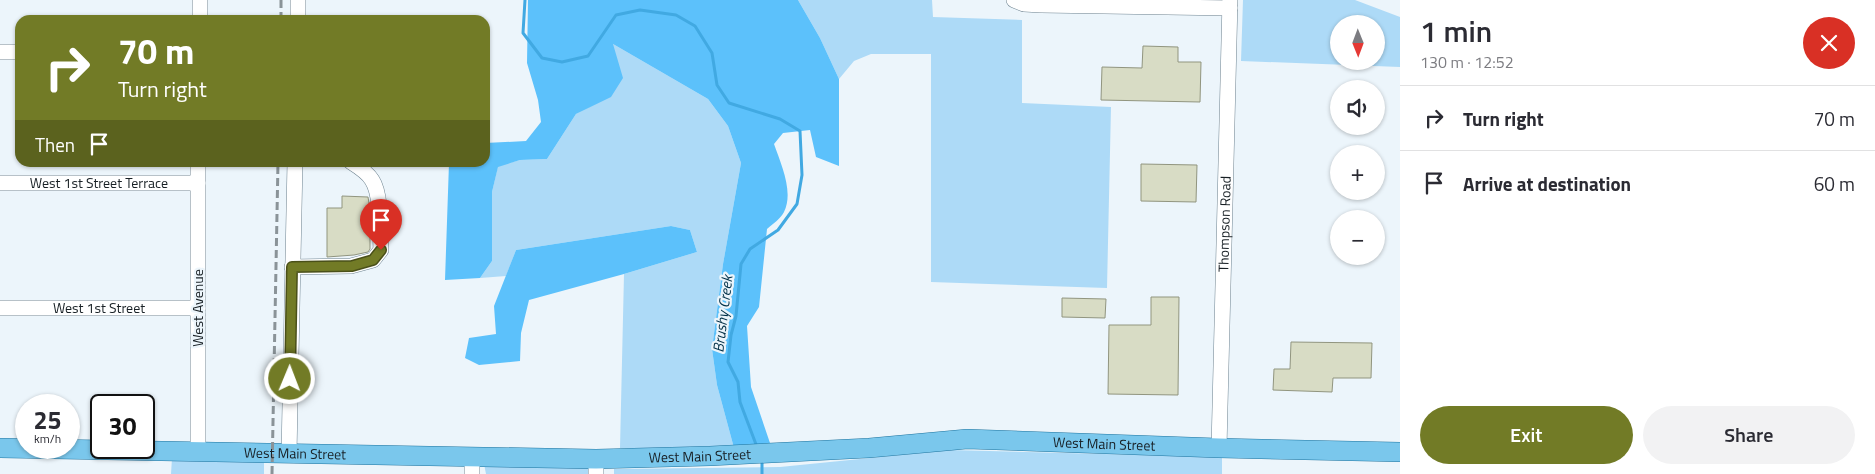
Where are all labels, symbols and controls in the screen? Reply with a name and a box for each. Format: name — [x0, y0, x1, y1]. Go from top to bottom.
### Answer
text: 1 min — [1420, 8, 1492, 54]
north arrow — [1330, 15, 1385, 70]
map controls — [1330, 15, 1385, 265]
button: close — [1803, 17, 1855, 69]
text: 70 m — [118, 24, 194, 78]
icon: right — [35, 35, 100, 100]
text: 130 m · 12:52 — [1420, 50, 1514, 74]
text: Turn right — [118, 72, 207, 106]
button: sound — [1330, 80, 1385, 135]
icon: right — [1420, 104, 1448, 132]
text: Turn right — [1463, 104, 1544, 133]
text: 70 m — [1814, 104, 1855, 133]
text: Then — [35, 130, 75, 159]
icon: arrive — [85, 130, 113, 158]
button: + — [1330, 145, 1385, 200]
icon: arrive — [1420, 169, 1448, 197]
text: Arrive at destination — [1463, 169, 1631, 198]
text: 60 m — [1814, 169, 1855, 198]
street label: West 1st Street Terrace — [30, 172, 168, 193]
street label: Thompson Road — [1212, 176, 1236, 272]
pin — [360, 199, 402, 250]
icon: arrive — [367, 206, 395, 234]
button: − — [1330, 210, 1385, 265]
street label: West Avenue — [187, 269, 208, 347]
water label: Brushy Creek — [706, 272, 739, 354]
street label: West 1st Street — [53, 297, 145, 318]
position arrow — [263, 352, 315, 404]
speed limit sign: 30 — [90, 394, 155, 459]
text: 25 — [33, 401, 62, 439]
button: Exit — [1420, 406, 1633, 464]
button: Share — [1643, 406, 1855, 464]
text: km/h — [34, 429, 61, 448]
street label: West Main Street — [1053, 431, 1156, 456]
street label: West Main Street — [244, 442, 346, 464]
street label: West Main Street — [648, 443, 752, 468]

